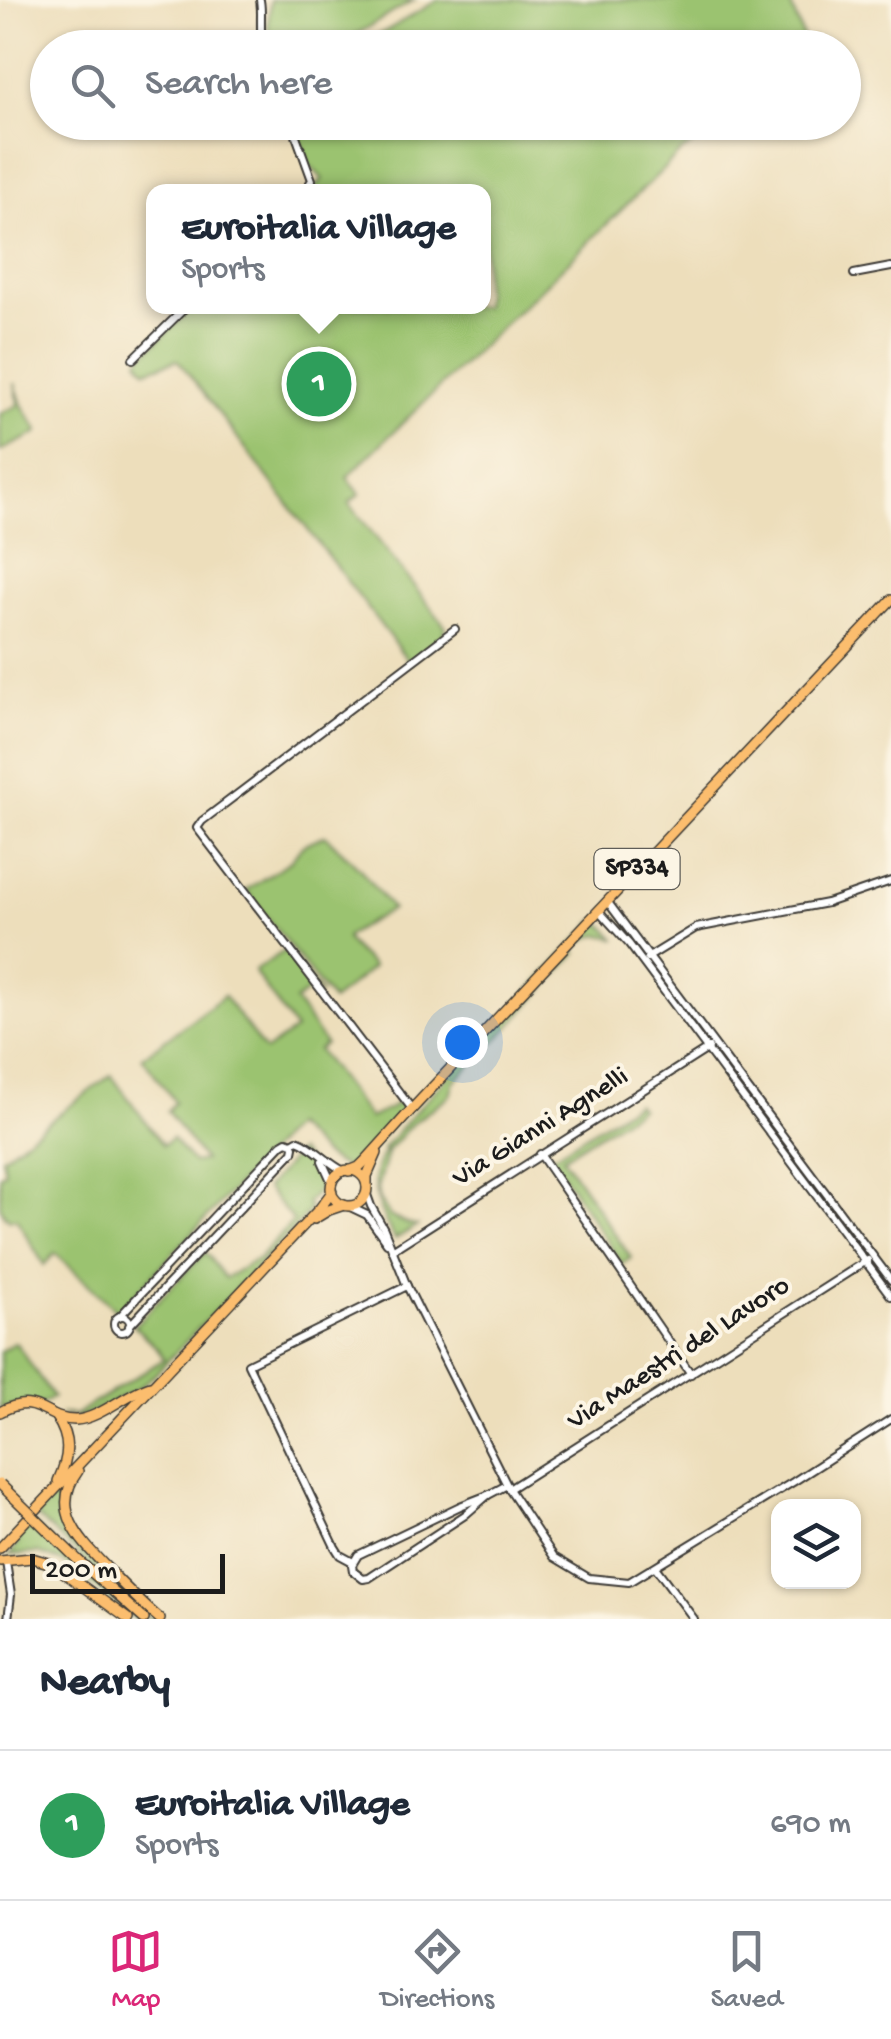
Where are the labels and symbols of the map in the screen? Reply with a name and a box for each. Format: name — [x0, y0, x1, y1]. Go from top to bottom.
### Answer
pin: 1 — [286, 346, 352, 422]
road number: SP334 — [594, 849, 680, 889]
your location — [437, 1017, 488, 1068]
street label: Via Gianni Agnelli — [446, 1061, 635, 1196]
street label: Via Maestri del Lavoro — [561, 1270, 796, 1439]
scale bar — [30, 1549, 225, 1594]

